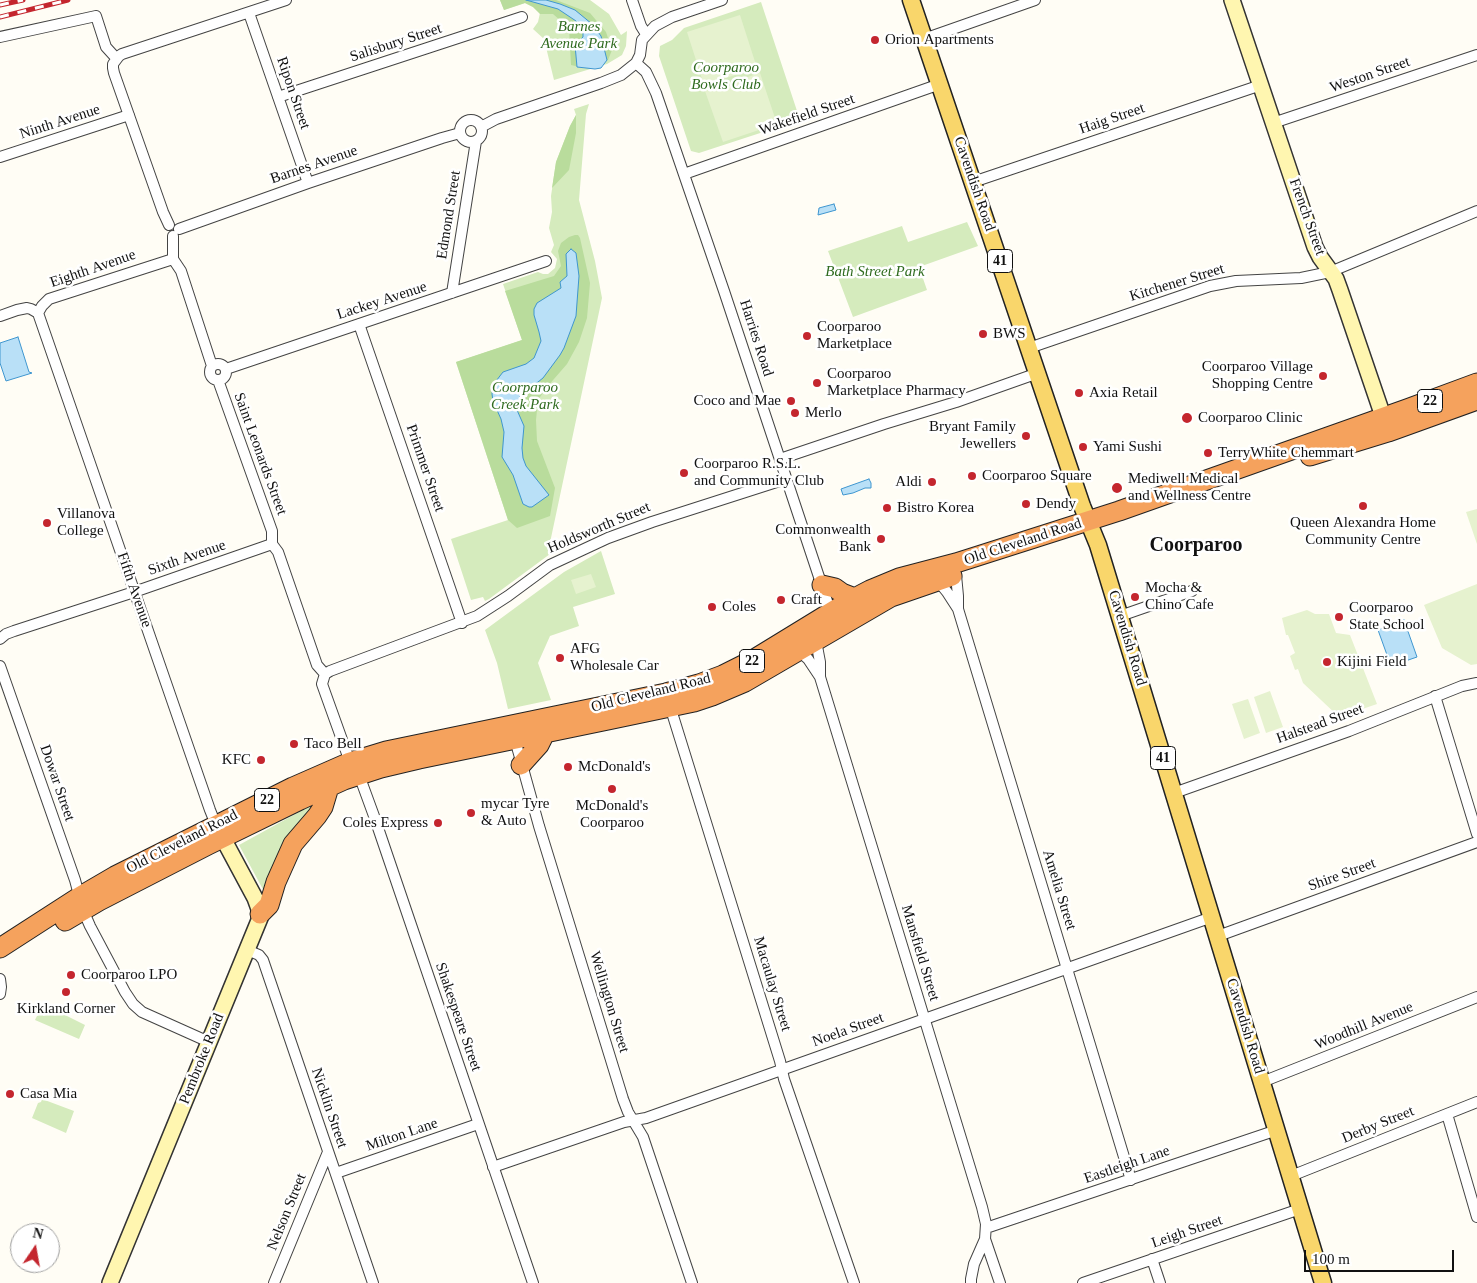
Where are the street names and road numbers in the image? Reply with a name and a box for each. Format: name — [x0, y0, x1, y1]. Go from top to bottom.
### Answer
street label: Salisbury Street — [348, 20, 444, 66]
street label: Weston Street — [1328, 53, 1412, 97]
street label: Ripon Street — [272, 54, 314, 132]
street label: Wakefield Street — [757, 90, 857, 140]
street label: Haig Street — [1077, 99, 1147, 139]
street label: Ninth Avenue — [18, 101, 102, 143]
street label: Cavendish Road — [949, 134, 999, 234]
street label: Barnes Avenue — [268, 142, 360, 188]
street label: Edmond Street — [433, 169, 465, 261]
street label: French Street — [1285, 176, 1329, 258]
street label: Eighth Avenue — [48, 246, 138, 292]
road number: 41 — [988, 250, 1012, 272]
street label: Kitchener Street — [1128, 260, 1226, 306]
street label: Lackey Avenue — [335, 278, 429, 324]
street label: Harries Road — [735, 297, 777, 379]
street label: Saint Leonards Street — [229, 390, 291, 518]
road number: 22 — [1418, 390, 1442, 412]
street label: Primmer Street — [402, 422, 448, 514]
street label: Holdsworth Street — [545, 498, 653, 558]
street label: Old Cleveland Road — [962, 515, 1084, 569]
street label: Sixth Avenue — [146, 536, 228, 580]
street label: Fifth Avenue — [113, 550, 155, 630]
street label: Cavendish Road — [1104, 588, 1150, 688]
road number: 22 — [740, 649, 764, 672]
street label: Old Cleveland Road — [589, 669, 713, 717]
street label: Halstead Street — [1274, 700, 1366, 748]
street label: Dowar Street — [36, 742, 78, 824]
road number: 41 — [1150, 746, 1176, 770]
road number: 22 — [254, 788, 280, 812]
street label: Old Cleveland Road — [123, 806, 241, 878]
street label: Amelia Street — [1038, 848, 1080, 932]
street label: Shire Street — [1306, 855, 1378, 895]
street label: Mansfield Street — [897, 903, 943, 1003]
street label: Macaulay Street — [749, 935, 795, 1033]
street label: Wellington Street — [585, 949, 633, 1055]
street label: Shakespeare Street — [431, 960, 485, 1074]
street label: Cavendish Road — [1222, 976, 1268, 1076]
street label: Woodhill Avenue — [1312, 998, 1416, 1054]
street label: Noela Street — [810, 1009, 886, 1051]
street label: Pembroke Road — [176, 1011, 228, 1107]
street label: Nicklin Street — [307, 1065, 351, 1151]
street label: Derby Street — [1339, 1102, 1417, 1148]
street label: Milton Lane — [364, 1114, 440, 1156]
street label: Eastleigh Lane — [1082, 1142, 1172, 1188]
street label: Nelson Street — [263, 1171, 311, 1253]
street label: Leigh Street — [1149, 1211, 1225, 1253]

